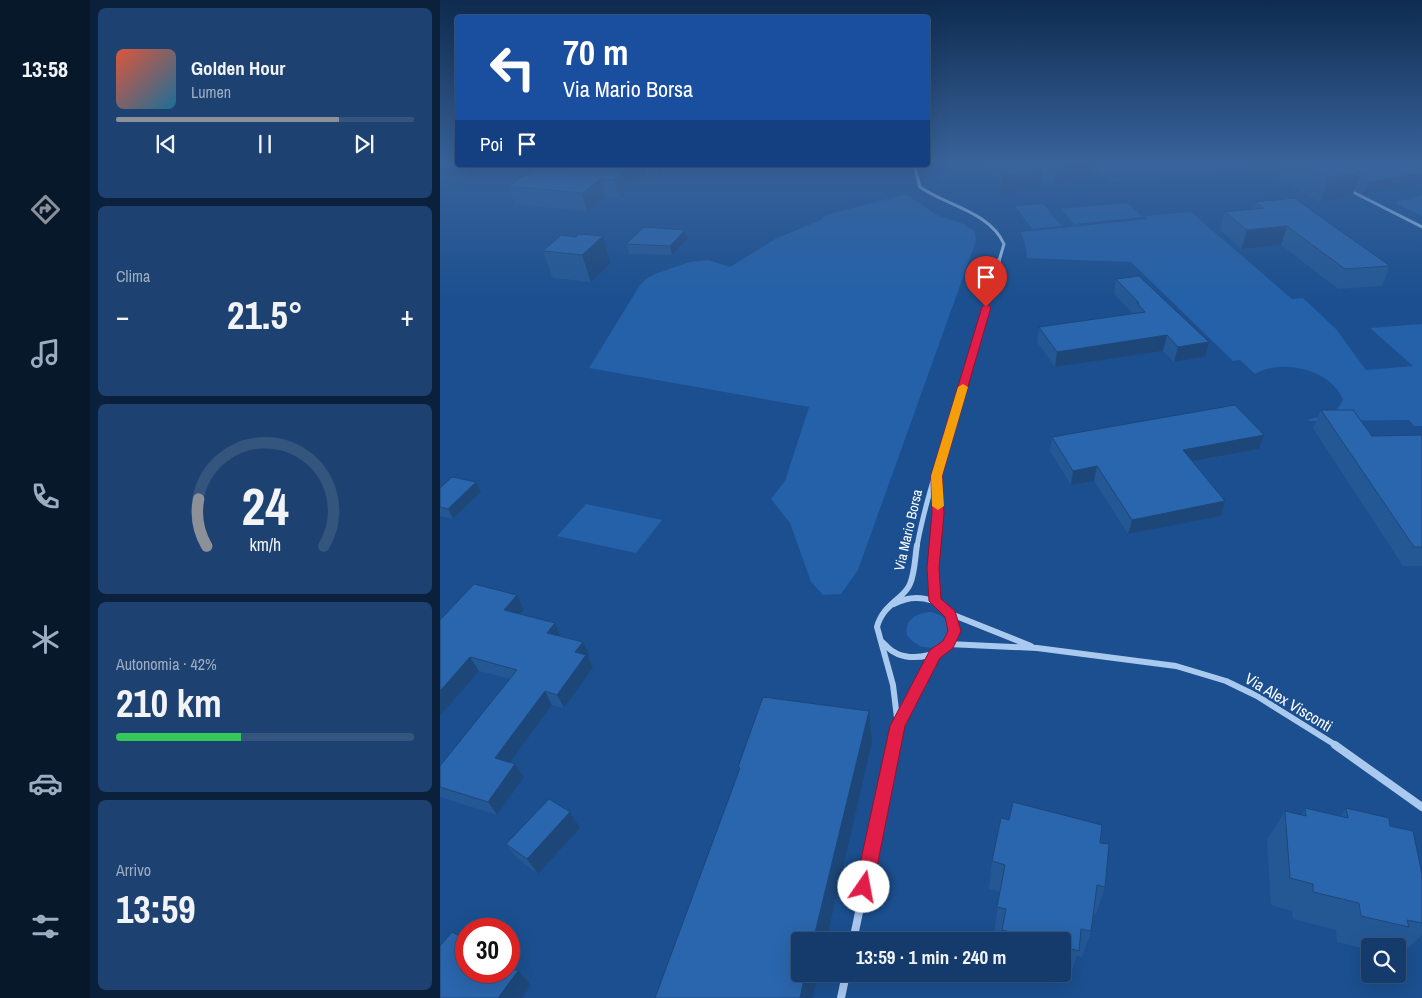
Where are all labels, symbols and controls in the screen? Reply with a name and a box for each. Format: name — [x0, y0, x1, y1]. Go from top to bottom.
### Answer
text: 70 m — [563, 29, 628, 76]
icon: left — [480, 35, 545, 100]
text: 13:58 — [22, 54, 68, 84]
text: Golden Hour — [191, 55, 285, 81]
text: Via Mario Borsa — [563, 74, 693, 104]
text: Lumen — [191, 81, 231, 103]
icon: previous — [152, 130, 180, 158]
icon: pause — [251, 130, 279, 158]
icon: next — [350, 130, 378, 158]
icon: arrive — [513, 130, 541, 158]
text: Poi — [480, 131, 503, 157]
icon: directions — [28, 192, 63, 227]
pin — [965, 256, 1007, 307]
icon: arrive — [972, 263, 1000, 291]
text: Clima — [116, 265, 150, 287]
text: 21.5° — [227, 290, 303, 341]
text: − — [116, 297, 129, 335]
text: + — [401, 297, 414, 335]
icon: music — [28, 336, 63, 371]
text: 24 — [241, 471, 289, 541]
icon: phone — [28, 479, 63, 514]
street label: Via Mario Borsa — [890, 487, 926, 572]
text: km/h — [249, 533, 281, 557]
icon: climate — [28, 622, 63, 657]
text: Autonomia · 42% — [116, 653, 217, 675]
street label: Via Alex Visconti — [1241, 667, 1337, 737]
text: 210 km — [116, 678, 222, 729]
icon: car — [28, 766, 63, 801]
text: Arrivo — [116, 859, 151, 881]
position arrow — [837, 860, 889, 912]
text: 13:59 — [116, 884, 196, 935]
icon: filters — [28, 909, 63, 944]
speed limit sign: 30 — [455, 918, 520, 983]
map controls — [1361, 938, 1406, 983]
button: search — [1361, 938, 1406, 983]
text: 13:59 · 1 min · 240 m — [856, 944, 1006, 970]

